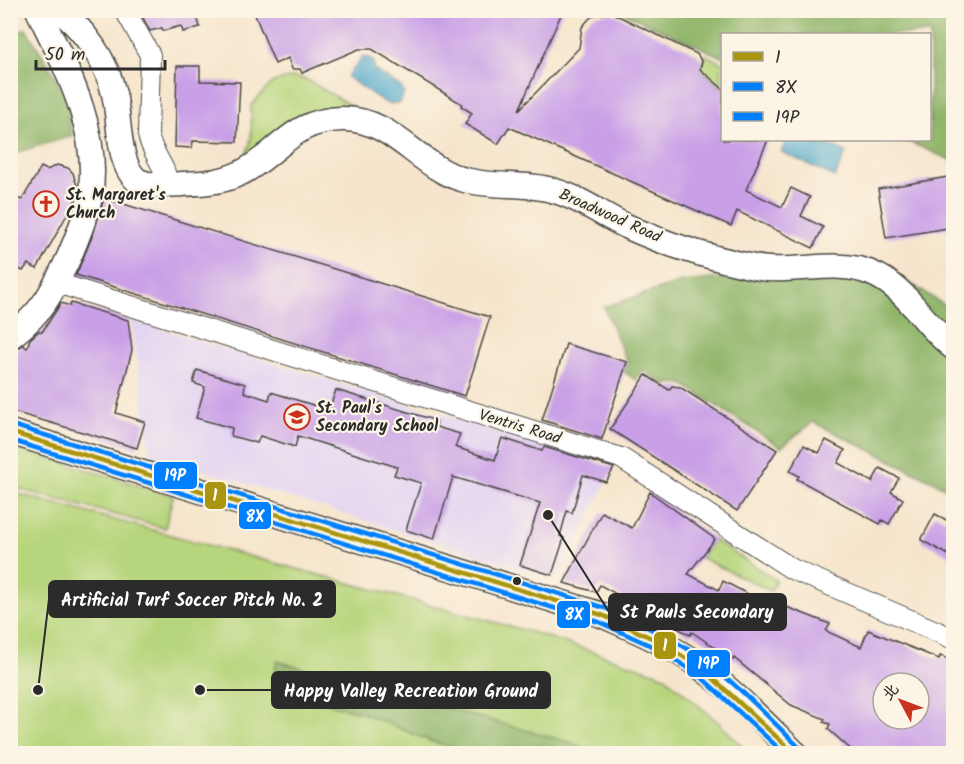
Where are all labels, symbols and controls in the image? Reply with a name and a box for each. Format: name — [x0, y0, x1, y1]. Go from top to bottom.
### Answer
scale bar — [36, 33, 165, 71]
legend — [721, 33, 931, 141]
text: 50 m — [45, 41, 85, 70]
text: 1 — [775, 44, 781, 73]
text: 8X — [775, 74, 798, 103]
text: 19P — [775, 104, 800, 133]
street label: Broadwood Road — [555, 182, 666, 250]
place label: St. Margaret's Church — [66, 183, 166, 226]
church icon: St. Margaret's Church — [31, 189, 61, 219]
place label: St. Paul's Secondary School — [316, 396, 439, 439]
school or university icon: St. Paul's Secondary School — [282, 402, 312, 432]
street label: Ventris Road — [476, 403, 565, 452]
line badge: 19P — [153, 461, 198, 490]
text: 19P — [164, 464, 187, 489]
line badge: 1 — [204, 481, 227, 510]
text: 1 — [213, 484, 218, 509]
line badge: 8X — [238, 501, 272, 530]
text: 8X — [246, 505, 265, 530]
unlabelled marker — [511, 575, 523, 587]
callout: Artificial Turf Soccer Pitch No. 2 — [49, 581, 335, 617]
text: Artificial Turf Soccer Pitch No. 2 — [61, 587, 323, 616]
callout: St Pauls Secondary — [609, 594, 786, 630]
text: St Pauls Secondary — [620, 599, 774, 628]
line badge: 8X — [556, 600, 591, 629]
text: 8X — [565, 603, 584, 628]
line badge: 1 — [653, 631, 677, 660]
text: 1 — [663, 634, 668, 659]
line badge: 19P — [686, 649, 731, 678]
text: 19P — [697, 652, 720, 677]
north arrow — [871, 671, 931, 731]
callout: Happy Valley Recreation Ground — [272, 672, 550, 708]
text: Happy Valley Recreation Ground — [284, 678, 539, 707]
text: 北 — [876, 678, 905, 706]

